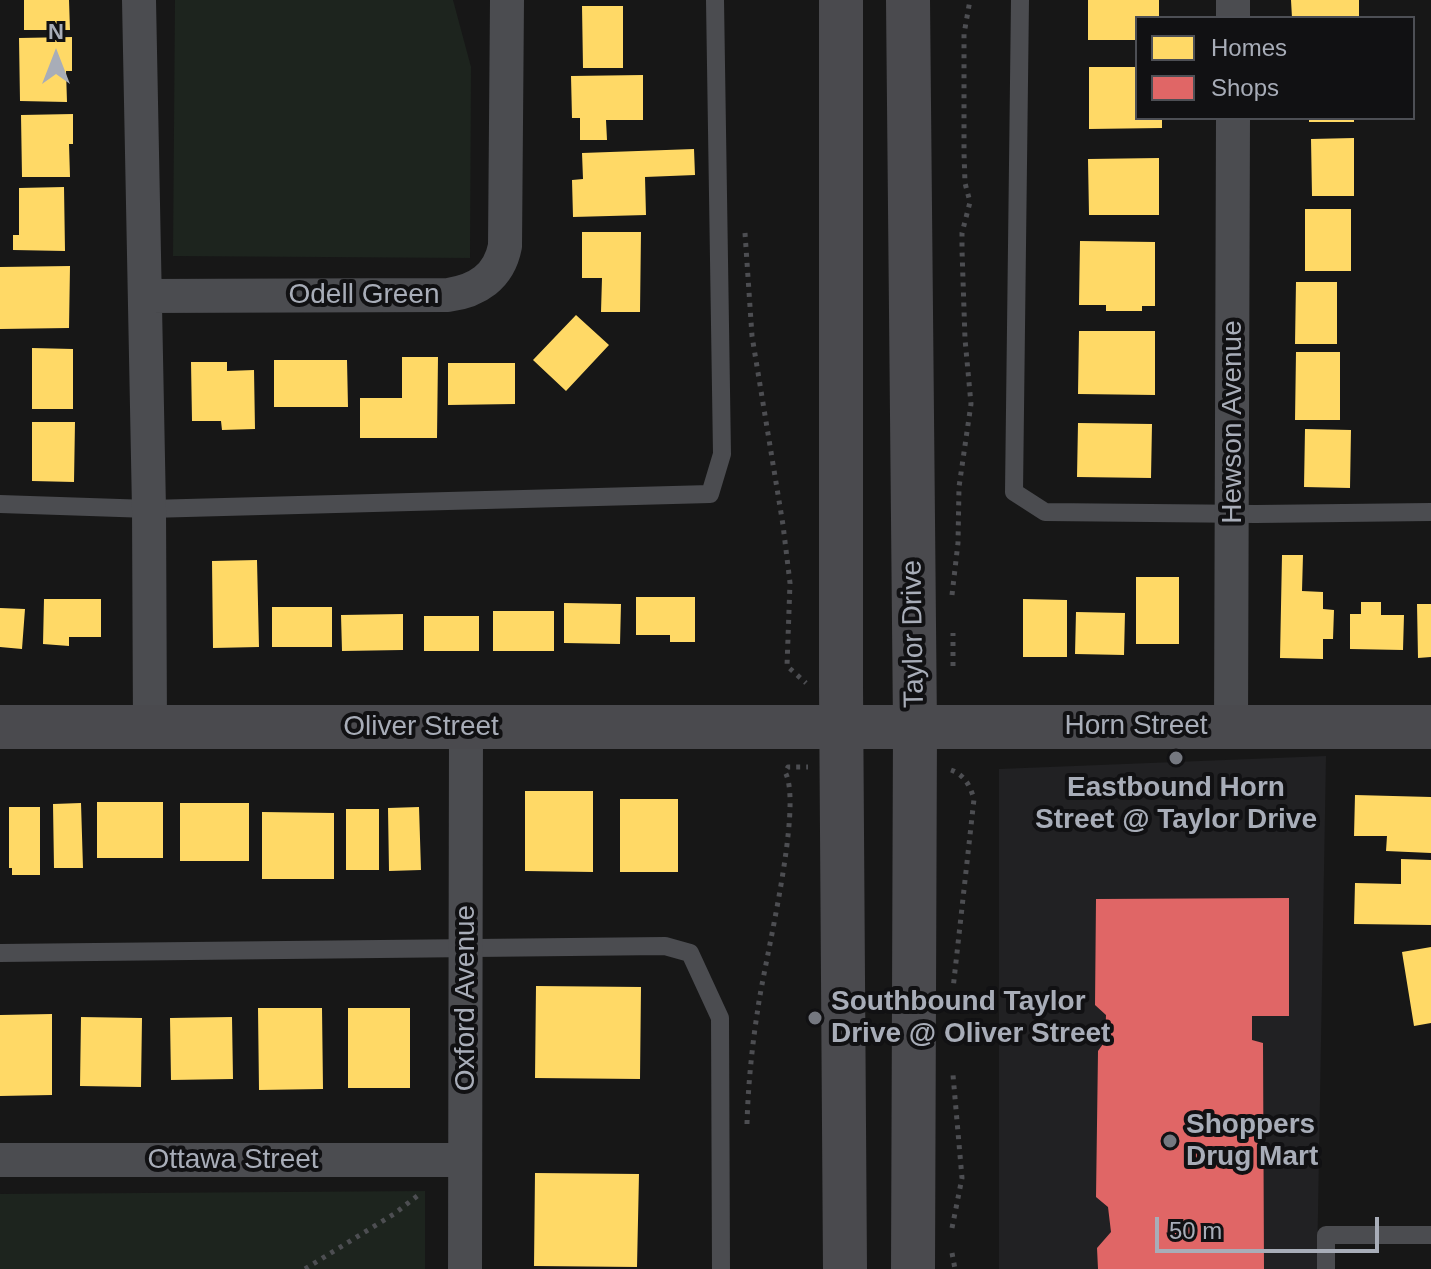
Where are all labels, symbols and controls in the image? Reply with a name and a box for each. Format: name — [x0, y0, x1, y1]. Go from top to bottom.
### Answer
north arrow — [16, 16, 96, 96]
legend — [1135, 16, 1415, 120]
text: N — [48, 19, 64, 44]
text: Homes — [1211, 34, 1287, 61]
text: Shops — [1211, 74, 1279, 101]
street label: Odell Green — [289, 278, 439, 312]
street label: Hewson Avenue — [1216, 320, 1250, 524]
street label: Taylor Drive — [896, 560, 932, 708]
street label: Horn Street — [1064, 709, 1208, 743]
street label: Oliver Street — [343, 710, 499, 744]
marker: Eastbound Horn Street @ Taylor Drive — [1167, 749, 1185, 767]
place label: Eastbound Horn Street @ Taylor Drive — [1035, 771, 1317, 837]
street label: Oxford Avenue — [449, 905, 483, 1091]
place label: Southbound Taylor Drive @ Oliver Street — [831, 985, 1110, 1051]
marker: Southbound Taylor Drive @ Oliver Street — [806, 1009, 824, 1027]
place label: Shoppers Drug Mart — [1186, 1108, 1318, 1174]
marker: Shoppers Drug Mart — [1161, 1132, 1179, 1150]
street label: Ottawa Street — [147, 1143, 319, 1177]
scale bar — [1159, 1201, 1383, 1251]
text: 50 m — [1169, 1217, 1222, 1244]

